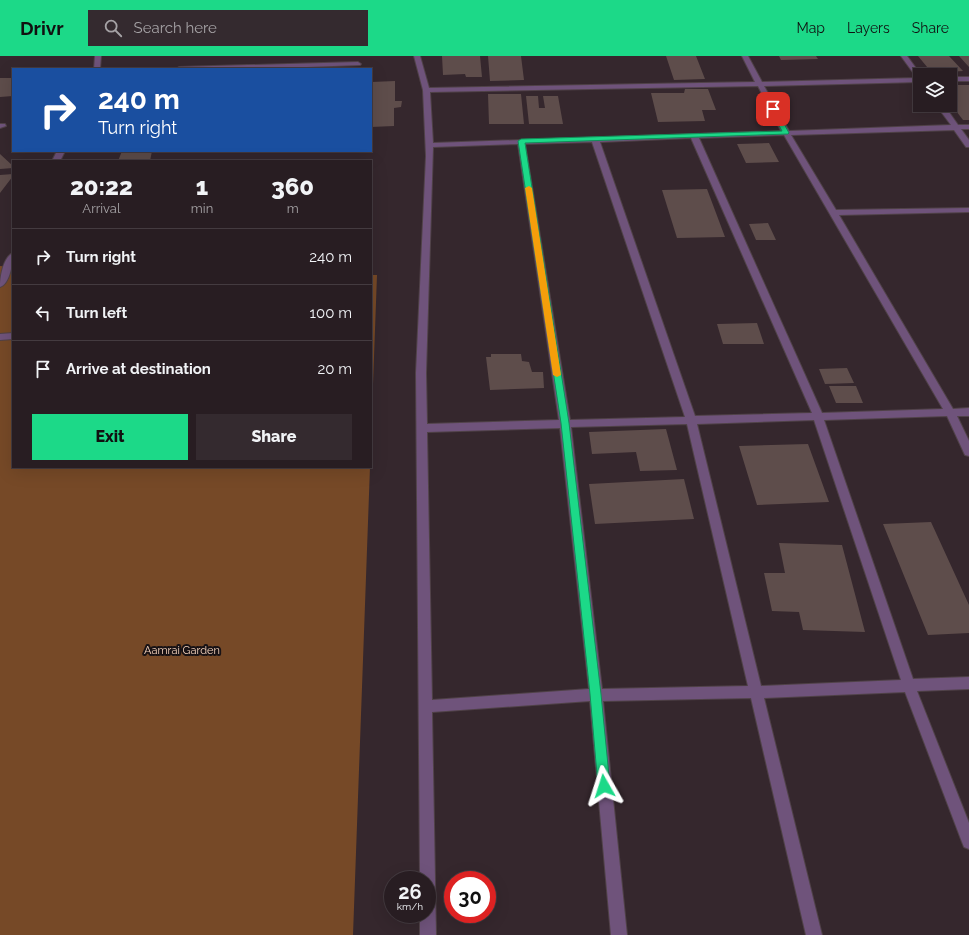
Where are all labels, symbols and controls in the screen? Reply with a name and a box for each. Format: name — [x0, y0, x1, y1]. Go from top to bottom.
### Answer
search box — [88, 10, 368, 46]
text: Drivr — [20, 17, 64, 39]
icon: search — [102, 17, 124, 39]
text: Search here — [134, 19, 217, 37]
text: Map — [797, 20, 825, 36]
text: Layers — [847, 20, 890, 36]
text: Share — [912, 20, 949, 36]
map controls — [913, 68, 957, 112]
button: layers — [913, 68, 957, 112]
text: 240 m — [98, 83, 180, 116]
icon: right — [32, 84, 84, 136]
pin — [756, 92, 790, 126]
icon: arrive — [762, 98, 784, 120]
text: Turn right — [98, 117, 177, 138]
text: 20:22 — [70, 172, 133, 201]
text: 1 — [196, 172, 208, 201]
text: 360 — [271, 172, 314, 201]
text: Arrival — [82, 201, 121, 216]
text: min — [191, 201, 213, 216]
text: m — [287, 201, 299, 216]
icon: right — [32, 246, 54, 268]
text: Turn right — [66, 248, 136, 266]
text: 240 m — [309, 248, 352, 266]
icon: left — [32, 302, 54, 324]
text: Turn left — [66, 304, 127, 322]
text: 100 m — [310, 304, 352, 322]
icon: arrive — [32, 358, 54, 380]
text: Arrive at destination — [66, 360, 211, 378]
text: 20 m — [317, 360, 352, 378]
button: Exit — [32, 414, 188, 460]
button: Share — [196, 414, 352, 460]
park label: Aamrai Garden — [144, 644, 220, 657]
position arrow — [583, 765, 625, 807]
speed limit sign: 30 — [444, 871, 496, 923]
text: 26 — [398, 880, 422, 904]
text: km/h — [397, 901, 423, 912]

